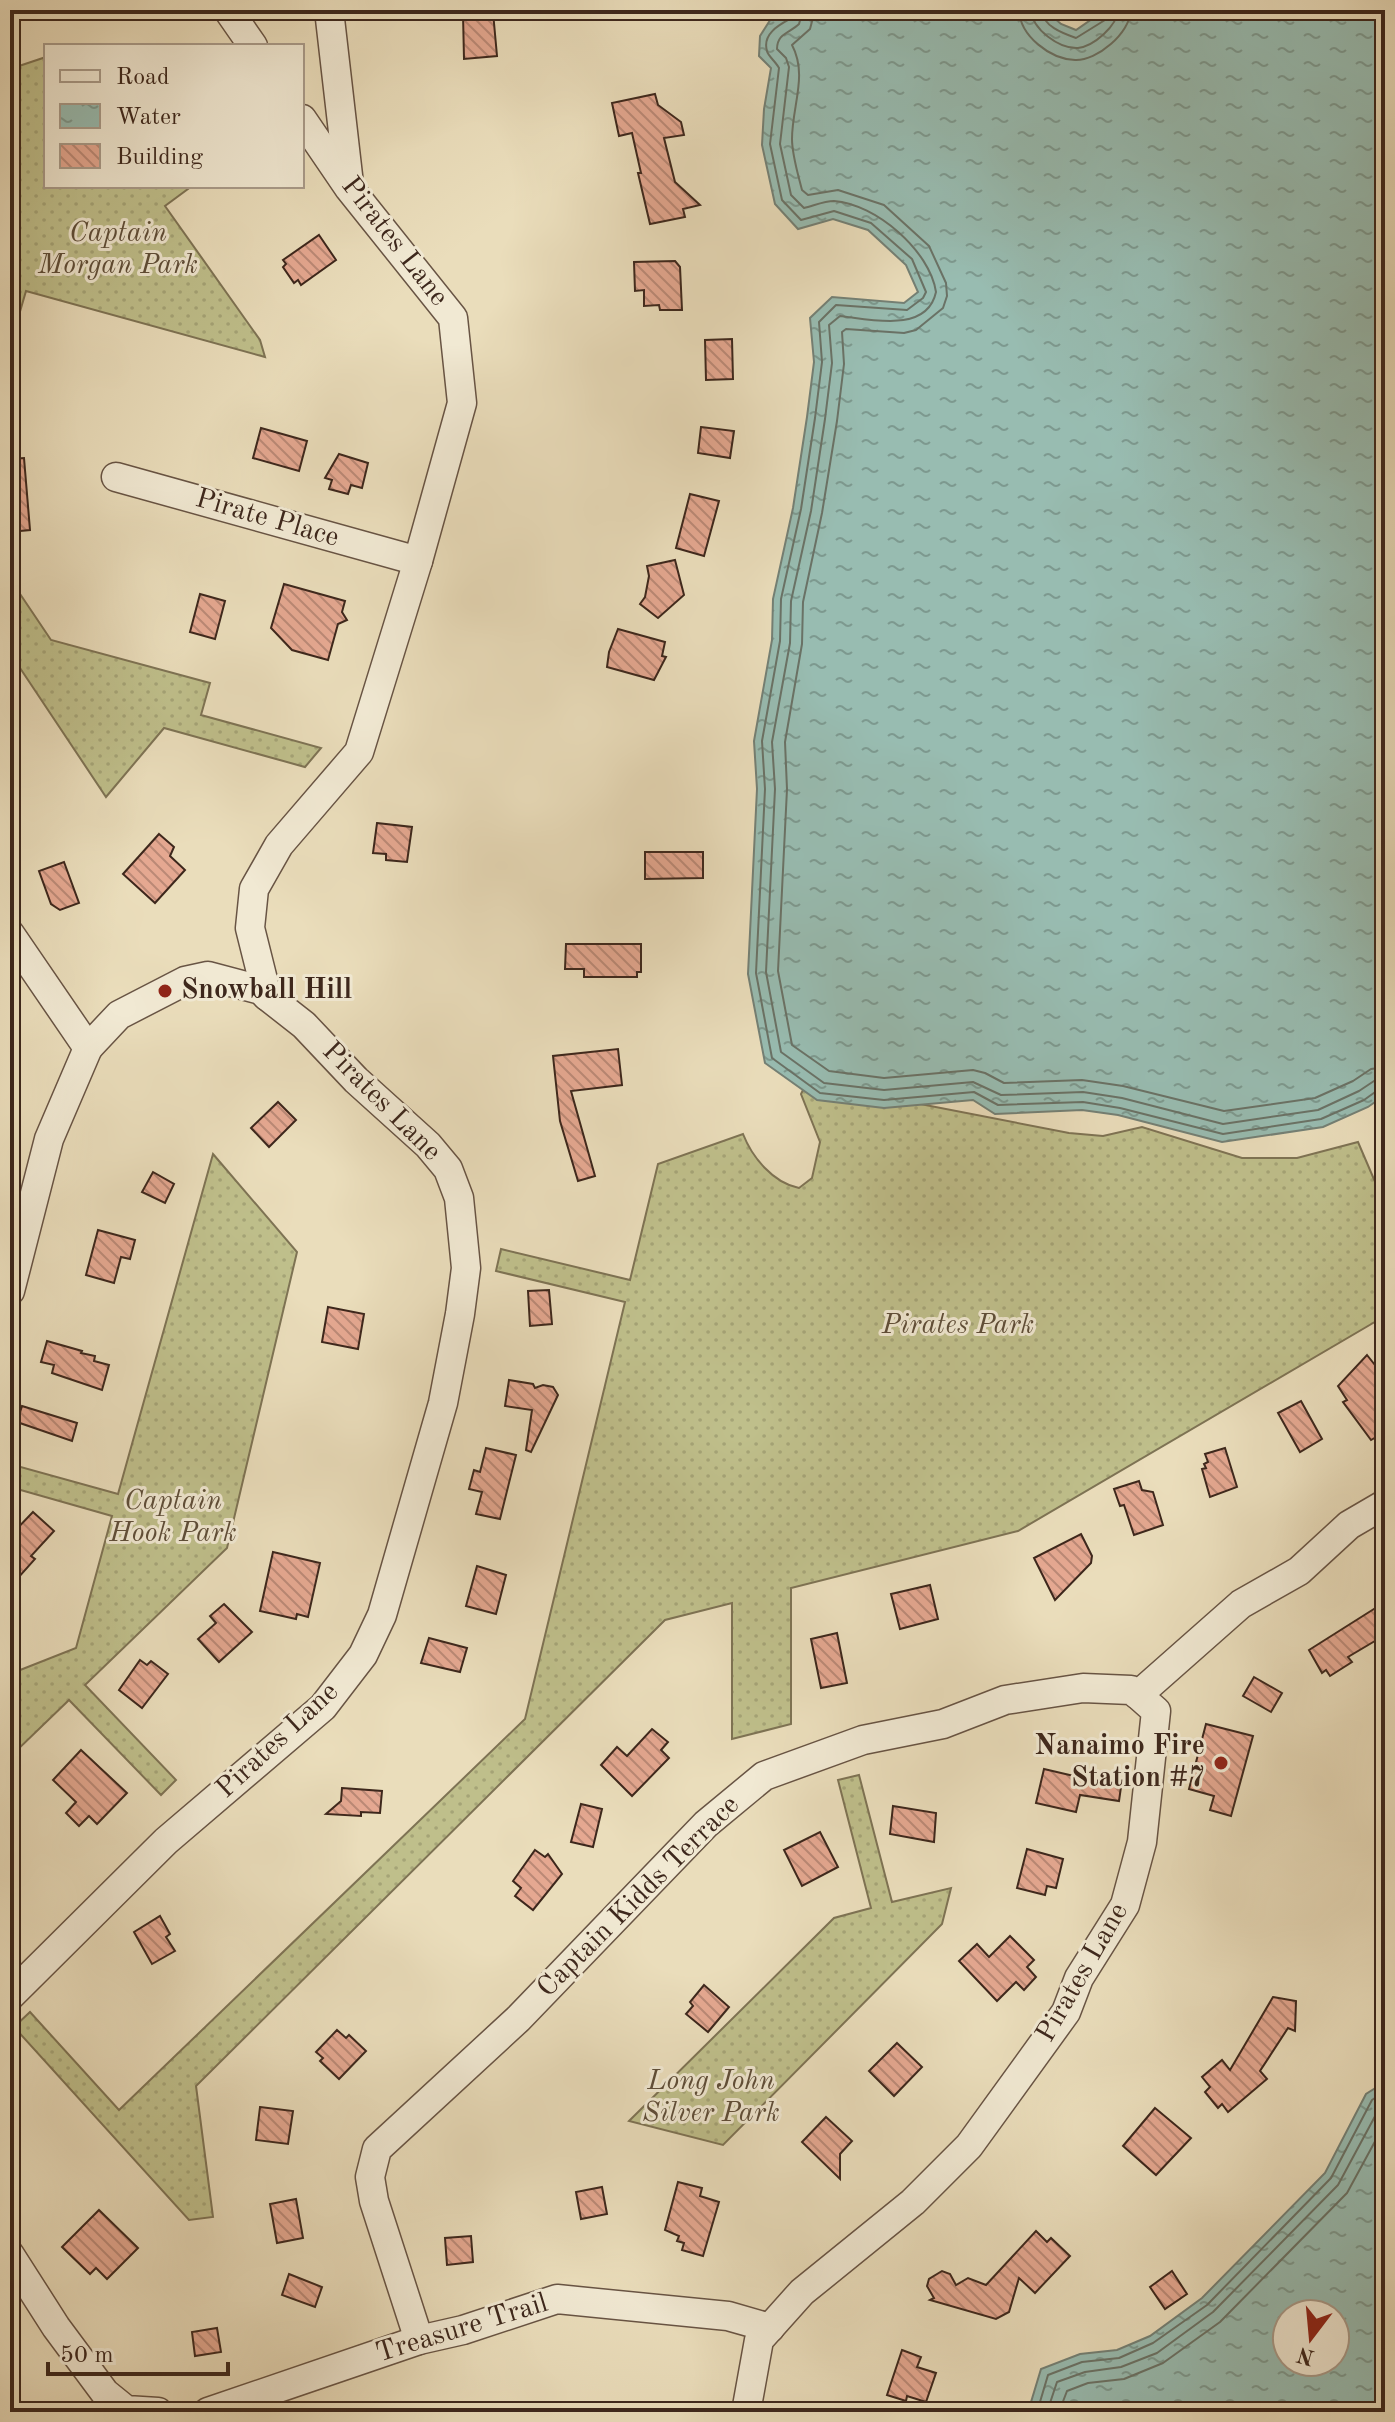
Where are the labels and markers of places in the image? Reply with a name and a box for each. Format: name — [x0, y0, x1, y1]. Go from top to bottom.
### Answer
place label: Snowball Hill — [181, 977, 352, 1005]
marker: Snowball Hill — [156, 982, 174, 1000]
place label: Nanaimo Fire Station #7 — [1035, 1733, 1205, 1793]
marker: Nanaimo Fire Station #7 — [1212, 1754, 1230, 1772]

